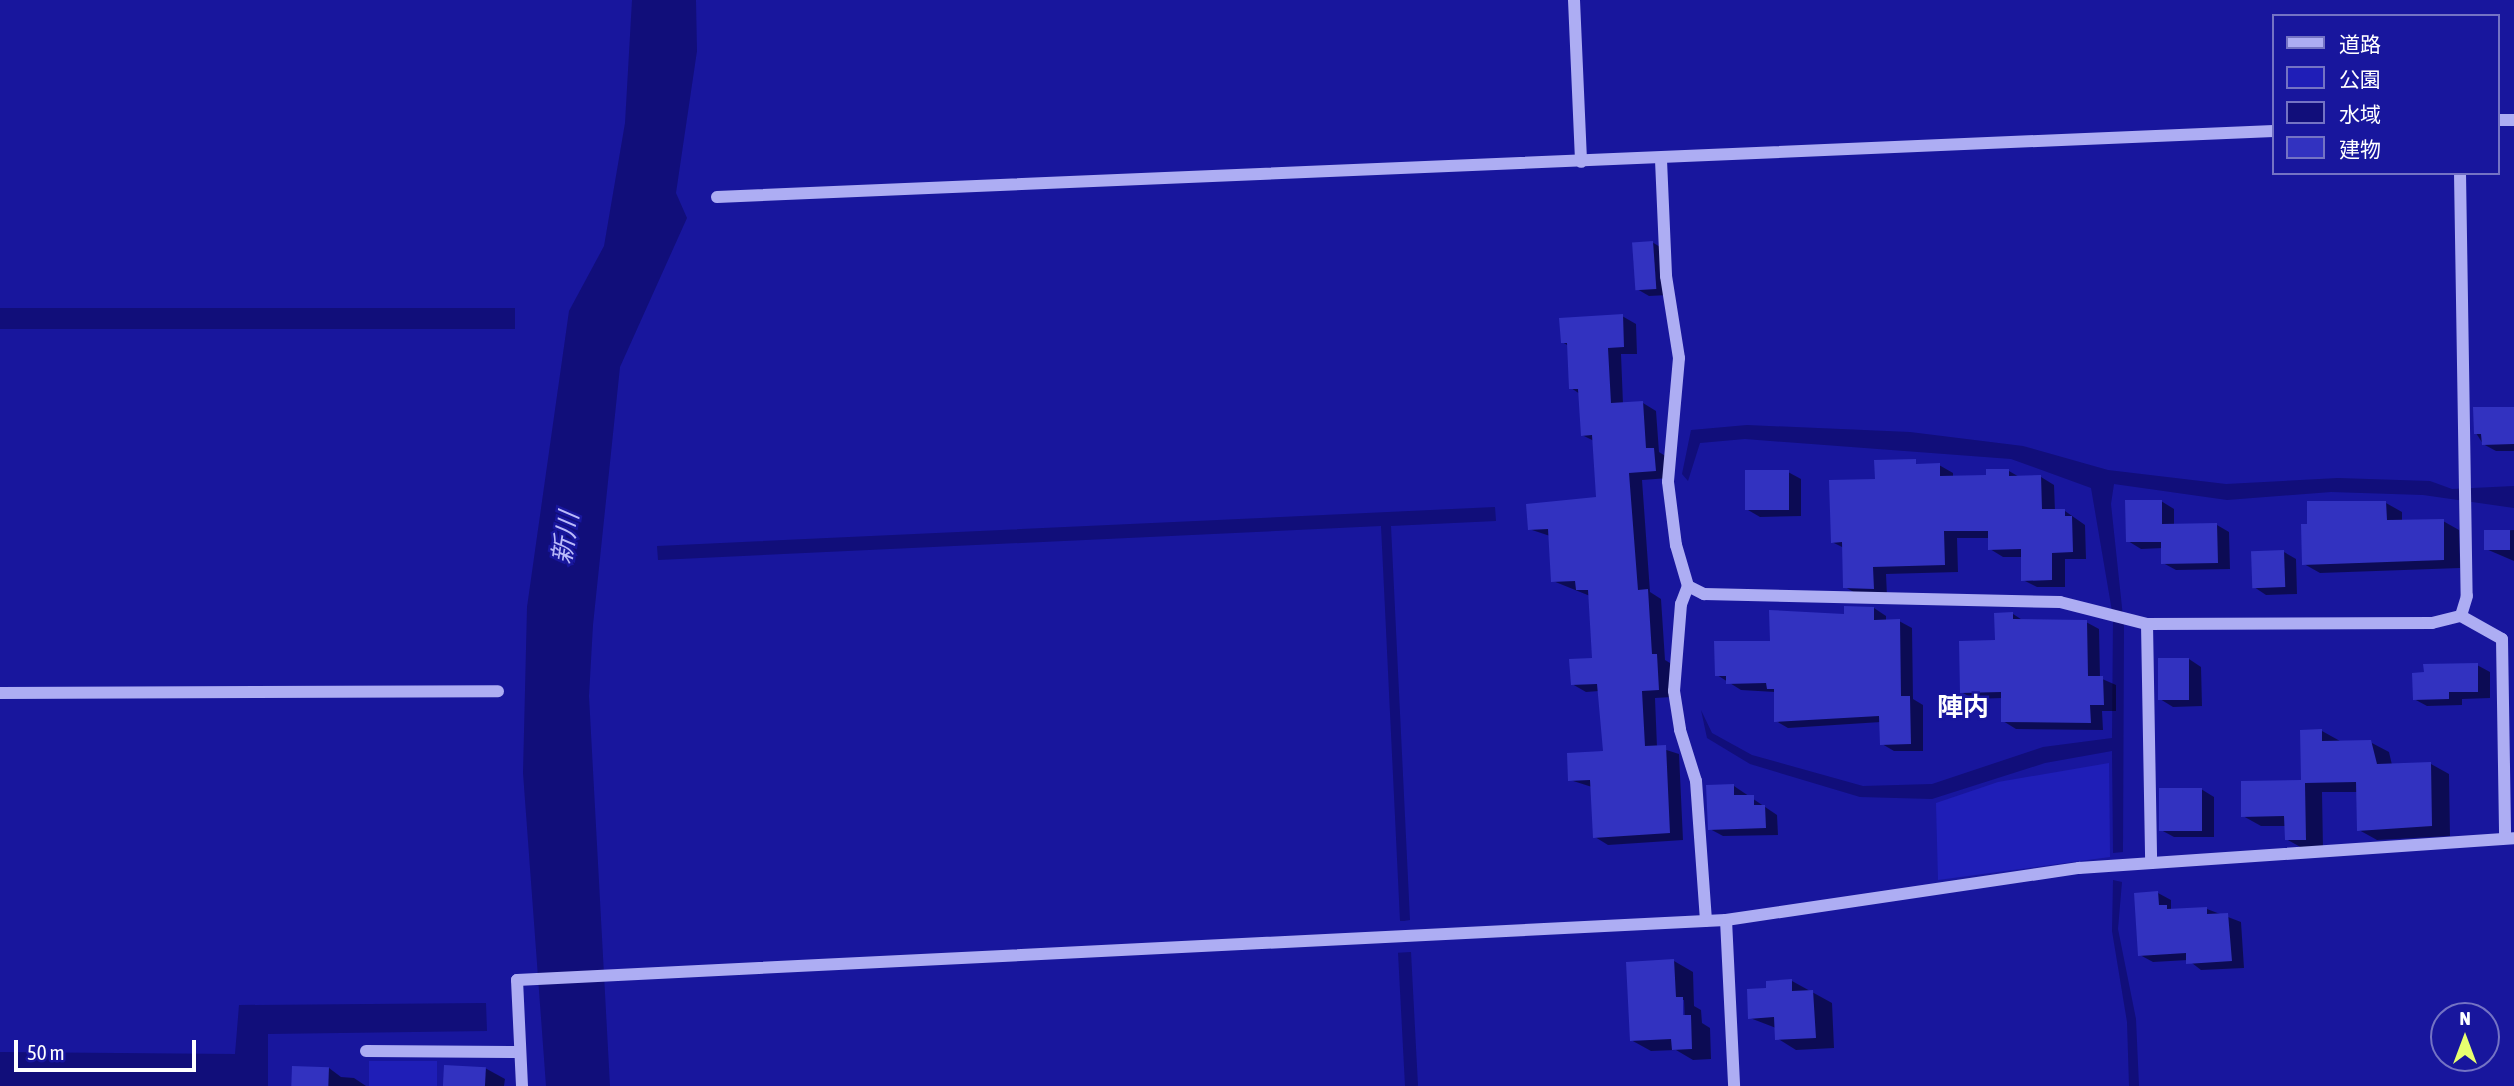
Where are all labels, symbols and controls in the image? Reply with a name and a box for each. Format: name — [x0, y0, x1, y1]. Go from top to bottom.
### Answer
legend — [2272, 14, 2500, 175]
text: 道路 — [2339, 32, 2381, 56]
text: 公園 — [2339, 67, 2381, 91]
text: 水域 — [2339, 102, 2381, 126]
text: 建物 — [2339, 137, 2381, 161]
water label: 新川 — [547, 510, 585, 566]
district label: 陣内 — [1937, 692, 1989, 724]
north arrow — [2430, 1002, 2500, 1072]
text: N — [2459, 1007, 2471, 1029]
scale bar — [18, 1026, 200, 1070]
text: 50 m — [27, 1040, 65, 1064]

